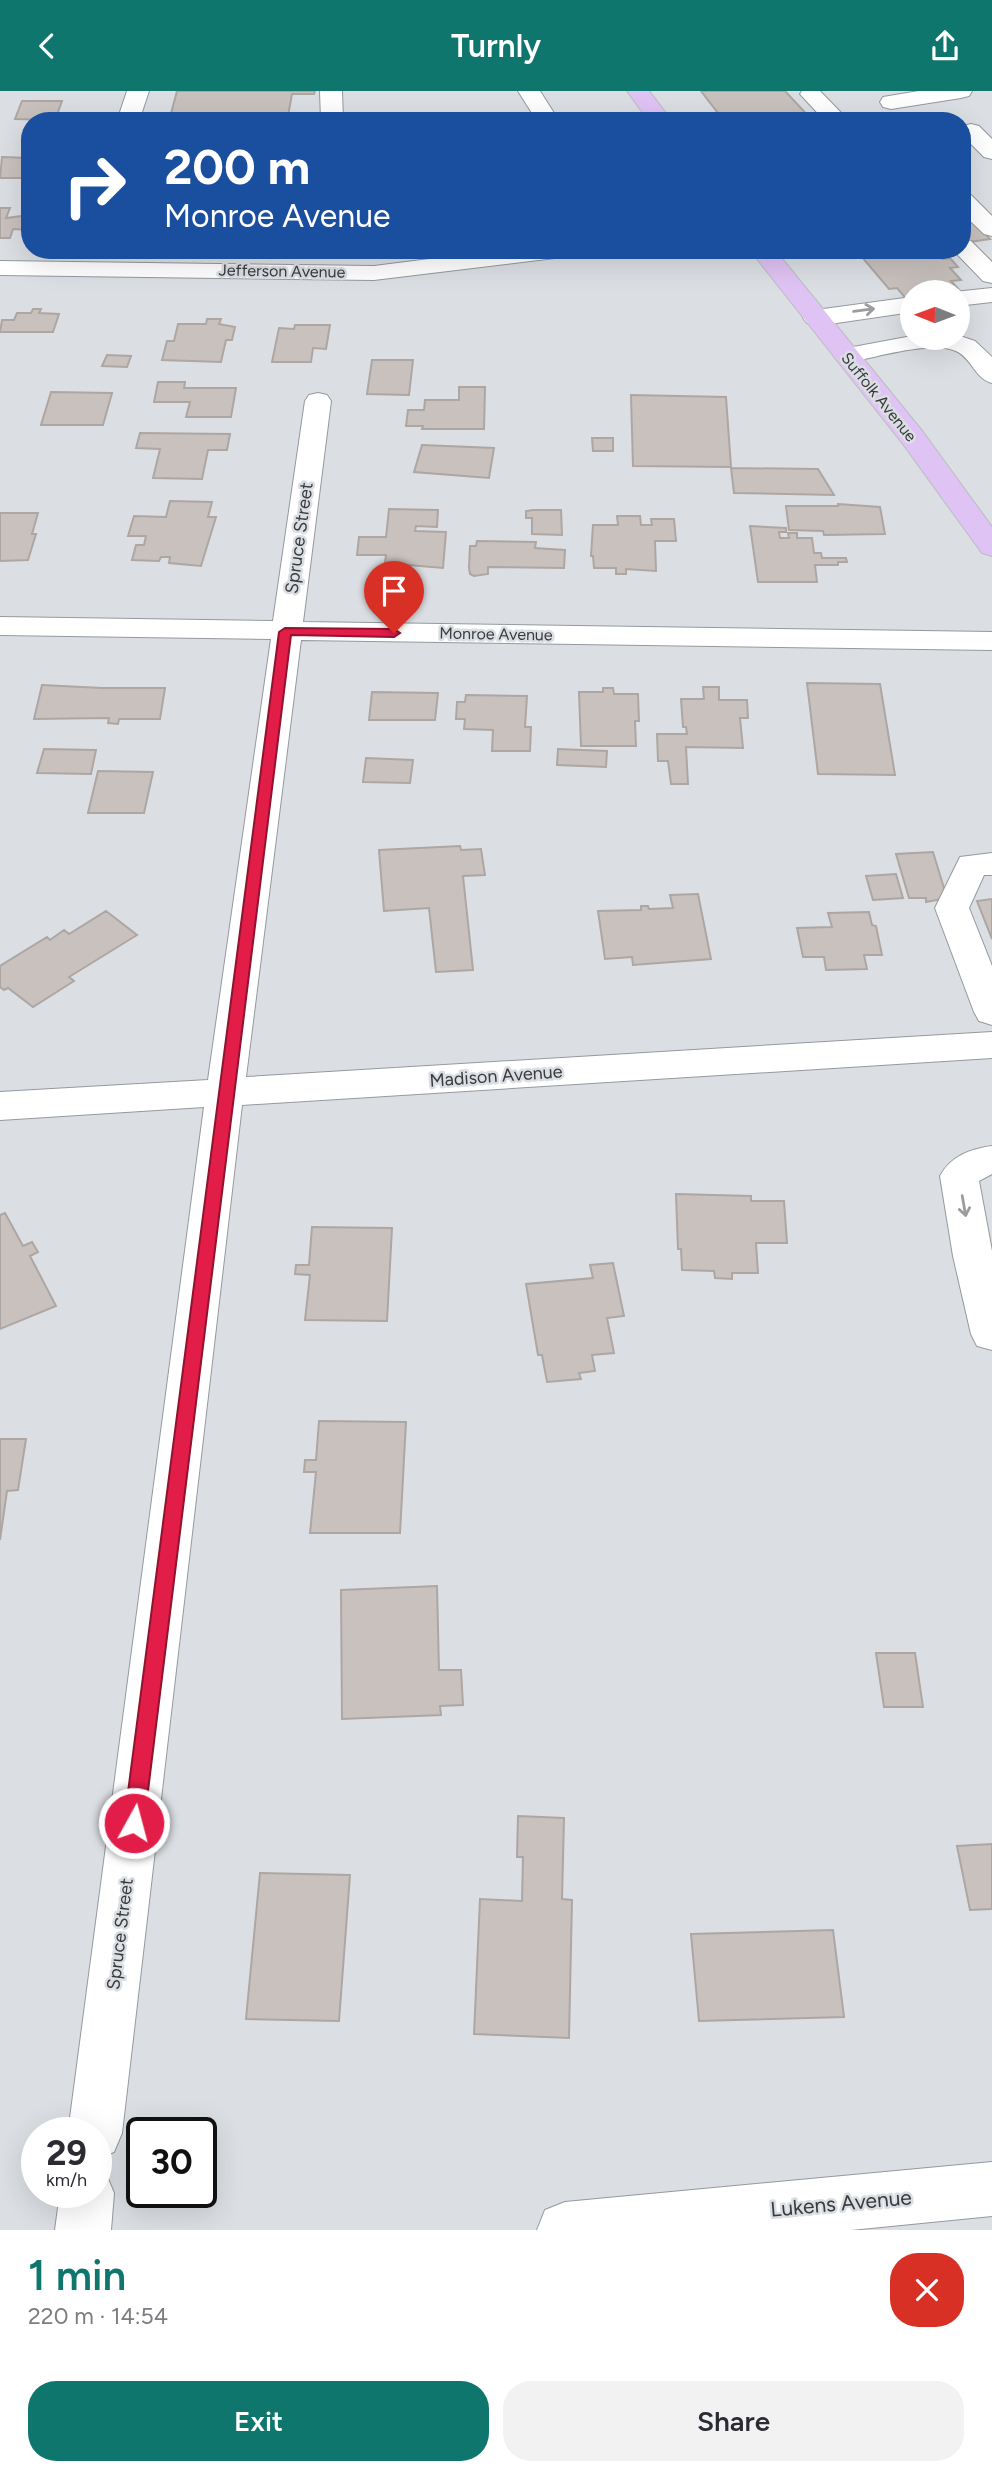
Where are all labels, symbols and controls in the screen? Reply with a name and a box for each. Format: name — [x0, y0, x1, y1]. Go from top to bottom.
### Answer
icon: back — [28, 27, 66, 65]
text: Turnly — [451, 27, 541, 65]
icon: share — [926, 27, 964, 65]
text: 200 m — [164, 137, 310, 196]
icon: right — [49, 140, 140, 231]
text: Monroe Avenue — [164, 197, 390, 235]
street label: Jefferson Avenue — [219, 260, 346, 282]
north arrow — [900, 280, 970, 350]
map controls — [900, 280, 970, 350]
one-way arrow — [852, 304, 875, 317]
street label: Suffolk Avenue — [837, 349, 921, 446]
street label: Spruce Street — [280, 481, 318, 595]
pin — [364, 561, 424, 633]
icon: arrive — [375, 572, 413, 610]
street label: Monroe Avenue — [439, 624, 553, 644]
street label: Madison Avenue — [429, 1060, 563, 1092]
one-way arrow — [958, 1194, 972, 1217]
position arrow — [97, 1786, 171, 1860]
street label: Spruce Street — [102, 1877, 138, 1991]
speed limit sign: 30 — [126, 2117, 217, 2208]
text: 29 — [46, 2132, 87, 2174]
text: km/h — [46, 2169, 87, 2191]
street label: Lukens Avenue — [769, 2184, 913, 2222]
text: 1 min — [28, 2250, 126, 2301]
button: close — [890, 2253, 964, 2327]
text: 220 m · 14:54 — [28, 2302, 168, 2330]
button: Exit — [28, 2381, 489, 2461]
button: Share — [503, 2381, 964, 2461]

